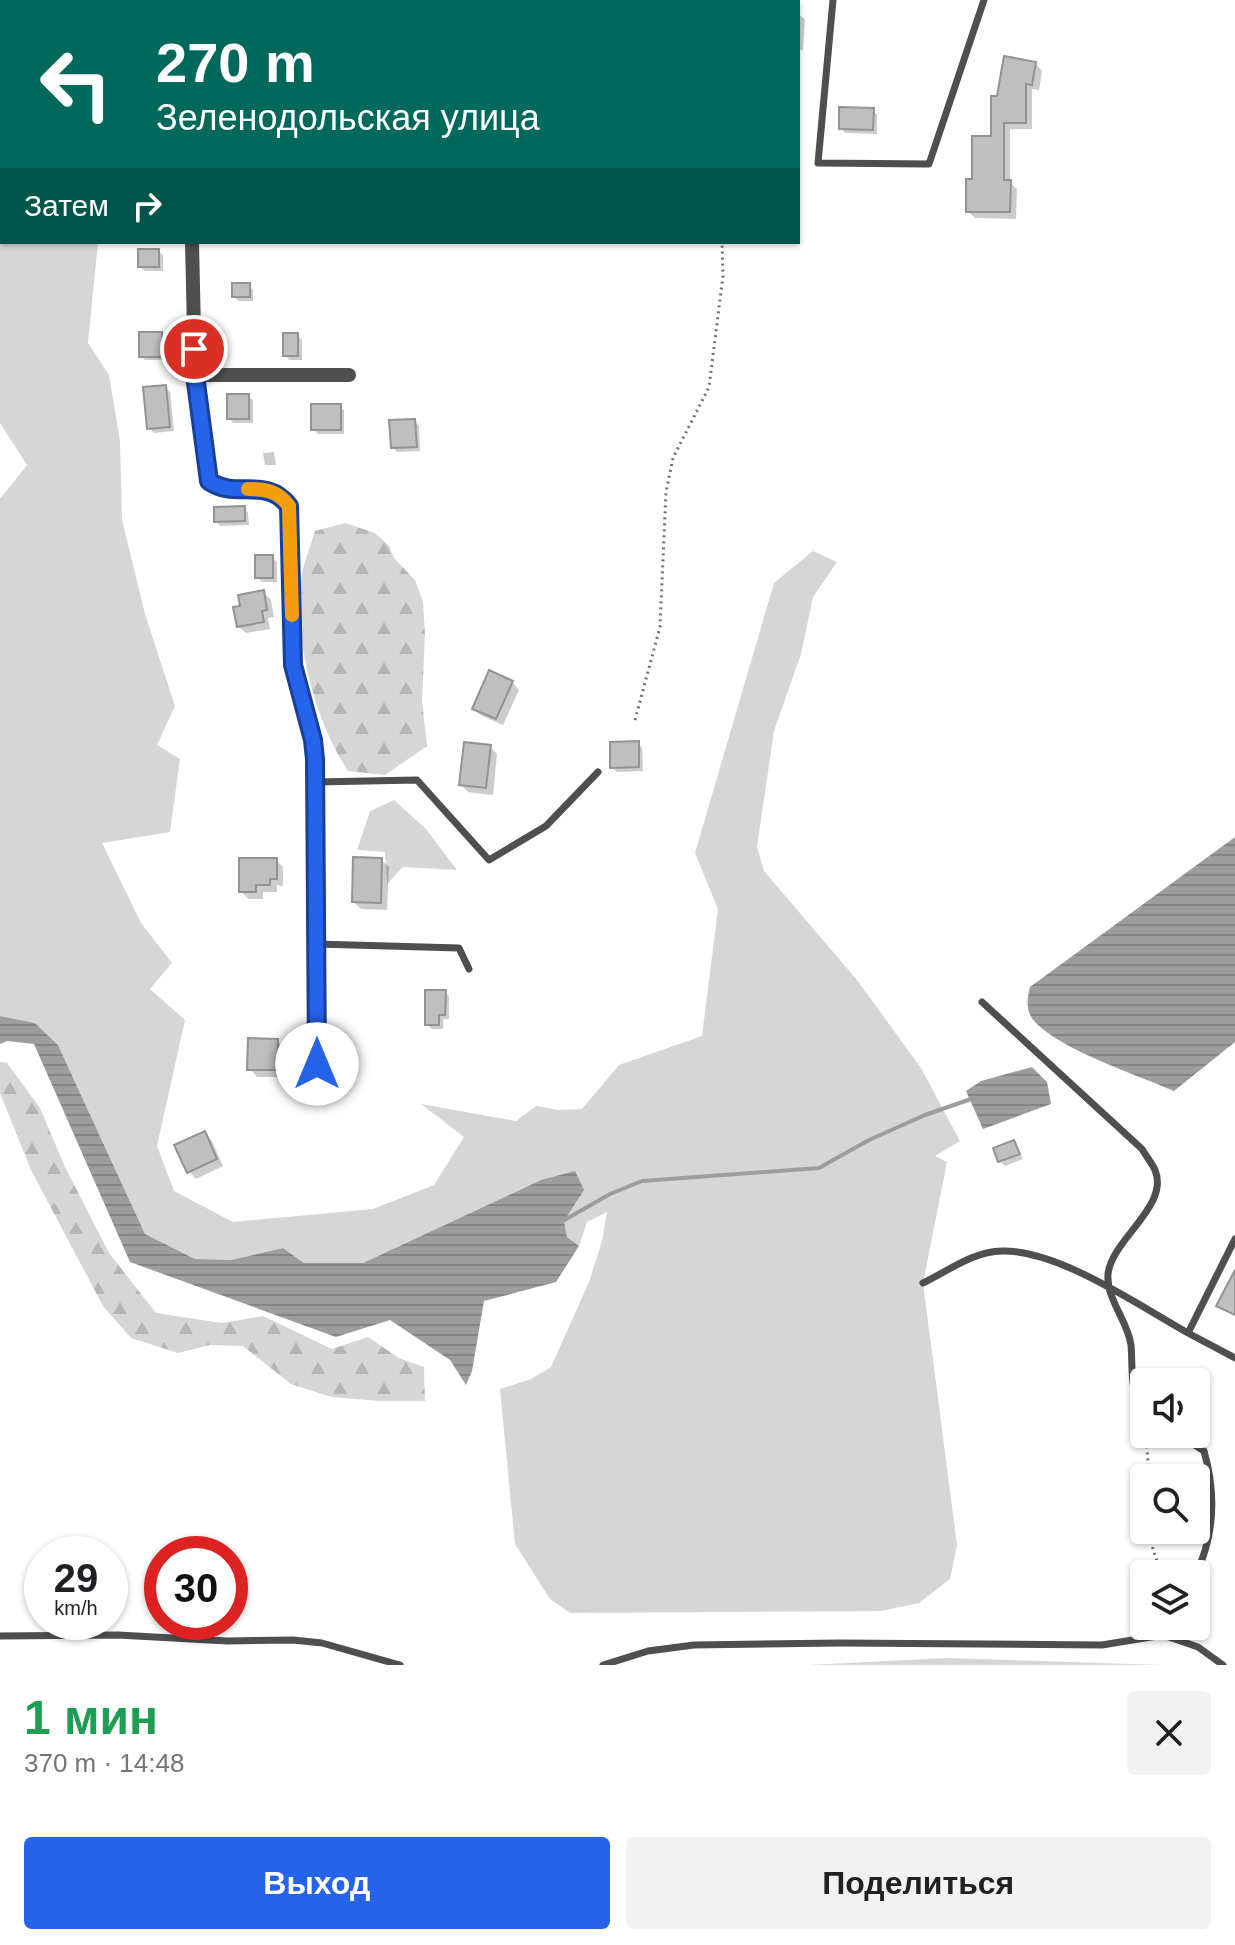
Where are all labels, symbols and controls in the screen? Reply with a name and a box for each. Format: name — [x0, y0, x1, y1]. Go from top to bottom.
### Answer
text: 270 m — [156, 31, 315, 94]
icon: left — [24, 32, 128, 136]
text: Зеленодольская улица — [156, 97, 540, 138]
icon: right — [125, 184, 169, 228]
text: Затем — [24, 189, 109, 222]
pin — [160, 315, 228, 383]
icon: arrive — [172, 327, 216, 371]
position arrow — [275, 1022, 359, 1106]
map controls — [1130, 1368, 1210, 1640]
button: sound — [1130, 1368, 1210, 1448]
button: search — [1130, 1464, 1210, 1544]
speed limit sign: 30 — [144, 1536, 248, 1640]
text: 29 — [54, 1556, 98, 1600]
button: layers — [1130, 1560, 1210, 1640]
text: km/h — [54, 1597, 98, 1619]
text: 1 мин — [24, 1691, 158, 1744]
button: close — [1127, 1691, 1211, 1775]
text: 370 m · 14:48 — [24, 1748, 184, 1778]
button: Выход — [24, 1837, 610, 1929]
button: Поделиться — [626, 1837, 1211, 1929]

